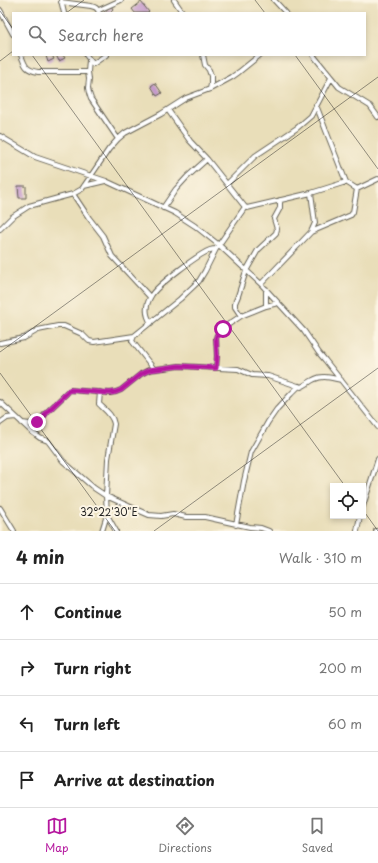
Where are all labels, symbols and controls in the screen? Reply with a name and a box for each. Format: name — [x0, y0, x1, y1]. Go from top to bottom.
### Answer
search box — [12, 12, 366, 56]
icon: search — [26, 23, 48, 45]
text: Search here — [58, 23, 144, 46]
route start — [214, 320, 232, 338]
route end — [28, 413, 46, 431]
map controls — [330, 483, 366, 519]
button: locate — [330, 483, 366, 519]
text: 32°22'30"E — [80, 504, 138, 519]
text: 4 min — [16, 544, 64, 570]
text: Walk · 310 m — [279, 548, 362, 567]
text: Continue — [54, 600, 122, 623]
icon: ahead — [16, 601, 38, 623]
text: 50 m — [328, 602, 362, 621]
text: Turn right — [54, 656, 131, 679]
icon: right — [16, 657, 38, 679]
text: 200 m — [319, 658, 362, 677]
text: Turn left — [54, 712, 120, 735]
icon: left — [16, 713, 38, 735]
text: 60 m — [328, 714, 362, 733]
text: Arrive at destination — [54, 768, 215, 791]
icon: arrive — [16, 769, 38, 791]
tab: Map — [45, 815, 68, 856]
tab: Directions — [158, 815, 212, 856]
tab: Saved — [302, 815, 333, 856]

